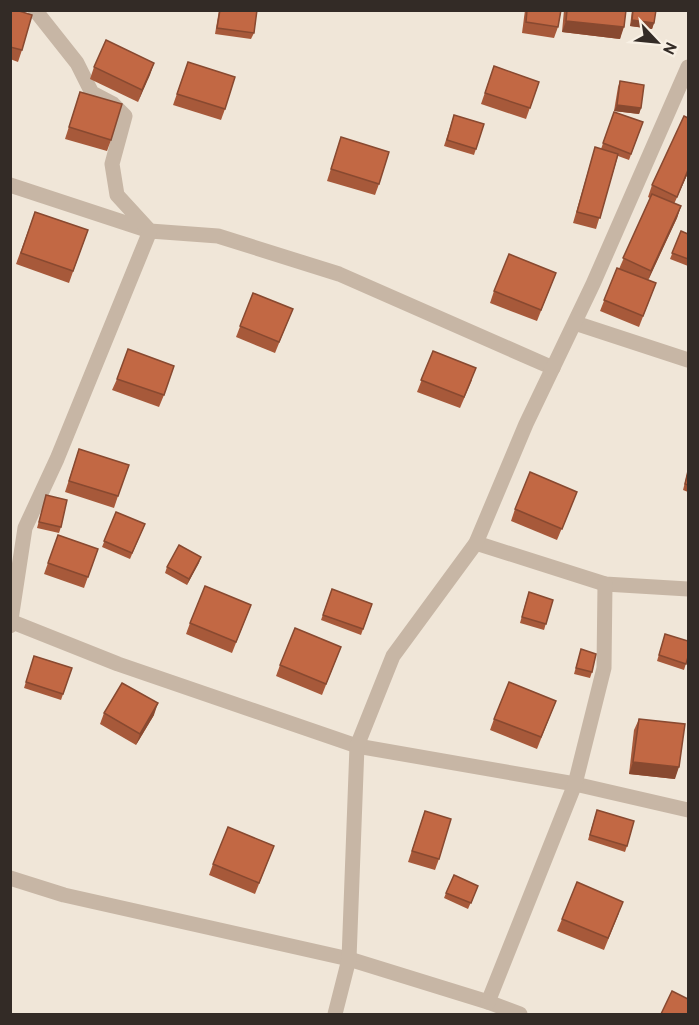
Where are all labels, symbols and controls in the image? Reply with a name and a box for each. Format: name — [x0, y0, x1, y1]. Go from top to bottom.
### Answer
north arrow — [627, 12, 687, 72]
text: N — [657, 38, 680, 57]

